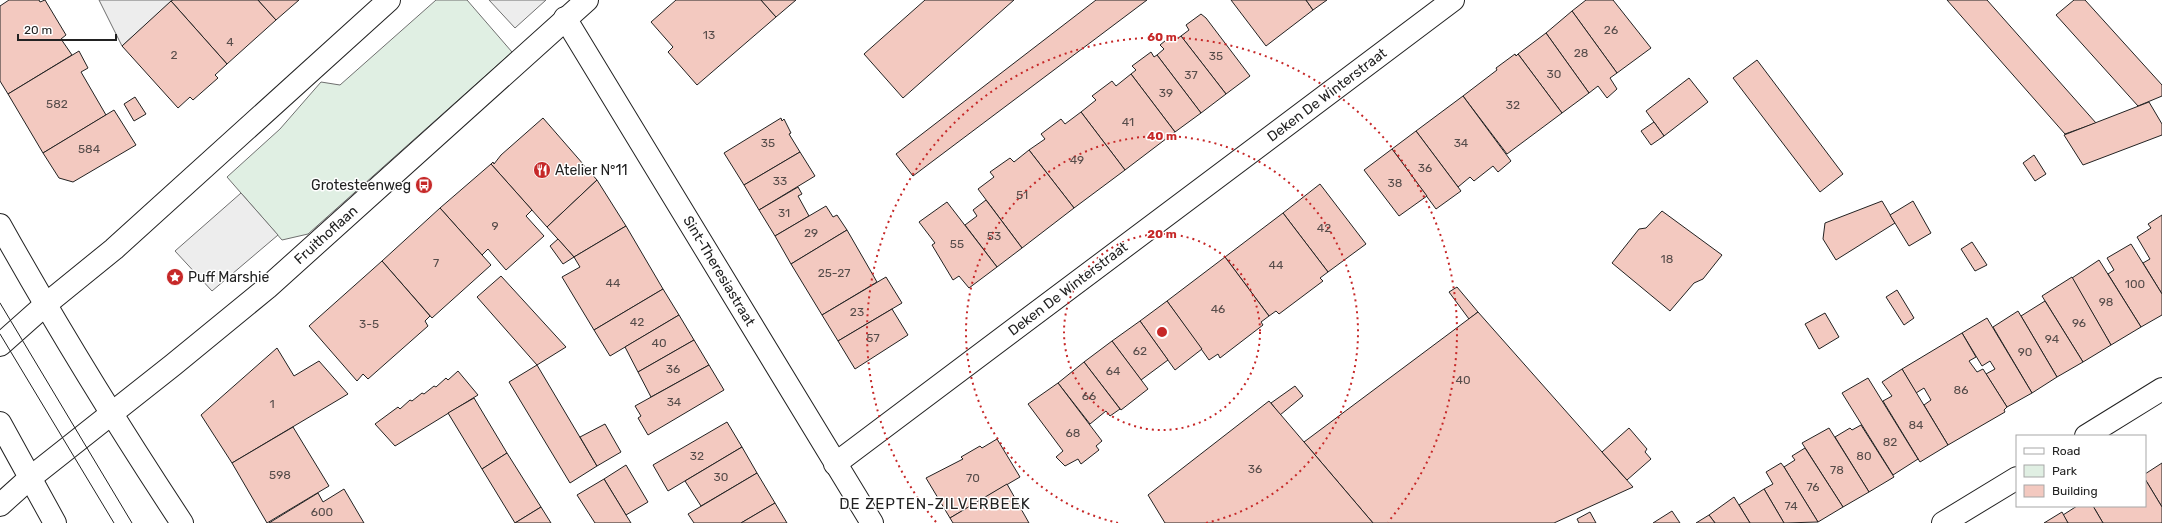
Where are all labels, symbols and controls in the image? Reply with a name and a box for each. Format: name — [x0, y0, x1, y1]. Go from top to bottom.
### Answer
scale bar — [18, 16, 116, 42]
text: 20 m — [24, 23, 52, 37]
house number: 26 — [1604, 23, 1618, 37]
house number: 13 — [703, 28, 715, 42]
text: 60 m — [1147, 30, 1177, 44]
house number: 4 — [226, 35, 234, 49]
street label: Deken De Winterstraat — [1264, 44, 1390, 145]
house number: 28 — [1574, 46, 1588, 60]
house number: 2 — [170, 48, 178, 62]
house number: 35 — [1209, 49, 1223, 63]
house number: 30 — [1547, 67, 1561, 81]
house number: 37 — [1184, 68, 1198, 82]
house number: 39 — [1159, 86, 1173, 100]
house number: 582 — [46, 97, 68, 111]
house number: 32 — [1506, 98, 1520, 112]
house number: 41 — [1122, 115, 1134, 129]
text: 40 m — [1147, 129, 1177, 143]
house number: 35 — [761, 136, 775, 150]
house number: 34 — [1454, 136, 1469, 150]
house number: 584 — [78, 142, 101, 156]
house number: 49 — [1070, 153, 1084, 167]
restaurant icon: Atelier N°11 — [532, 160, 552, 180]
house number: 36 — [1418, 161, 1432, 175]
place label: Atelier N°11 — [555, 162, 628, 179]
house number: 33 — [773, 174, 787, 188]
bus stop icon: Grotesteenweg — [414, 175, 434, 195]
house number: 38 — [1388, 176, 1402, 190]
place label: Grotesteenweg — [311, 177, 411, 194]
house number: 51 — [1016, 188, 1028, 202]
street label: Fruithoflaan — [291, 202, 361, 268]
house number: 31 — [778, 206, 790, 220]
street label: Sint-Theresiastraat — [679, 213, 759, 330]
house number: 9 — [491, 219, 499, 233]
house number: 42 — [1317, 221, 1331, 235]
house number: 29 — [804, 226, 818, 240]
text: 20 m — [1147, 227, 1177, 241]
house number: 53 — [987, 229, 1001, 243]
house number: 55 — [950, 237, 964, 251]
street label: Deken De Winterstraat — [1005, 238, 1131, 339]
house number: 18 — [1661, 252, 1673, 266]
house number: 7 — [433, 256, 439, 270]
house number: 44 — [1269, 258, 1284, 272]
house number: 25-27 — [818, 266, 850, 280]
place icon: Puff Marshie — [165, 267, 185, 287]
place label: Puff Marshie — [188, 269, 269, 286]
house number: 44 — [606, 276, 621, 290]
house number: 100 — [2125, 277, 2145, 291]
house number: 98 — [2099, 295, 2113, 309]
house number: 46 — [1211, 302, 1225, 316]
house number: 23 — [850, 305, 864, 319]
house number: 42 — [630, 315, 644, 329]
house number: 96 — [2072, 316, 2086, 330]
house number: 3-5 — [359, 317, 379, 331]
centre of rings — [1155, 325, 1169, 339]
house number: 57 — [866, 331, 880, 345]
house number: 94 — [2045, 332, 2060, 346]
house number: 40 — [651, 336, 667, 350]
house number: 62 — [1133, 344, 1147, 358]
house number: 90 — [2018, 345, 2032, 359]
house number: 36 — [666, 362, 680, 376]
house number: 64 — [1106, 364, 1121, 378]
house number: 40 — [1455, 373, 1471, 387]
house number: 86 — [1954, 383, 1968, 397]
house number: 66 — [1082, 389, 1096, 403]
house number: 34 — [667, 395, 682, 409]
house number: 1 — [269, 397, 275, 411]
house number: 84 — [1908, 418, 1924, 432]
house number: 68 — [1066, 426, 1080, 440]
house number: 82 — [1883, 435, 1897, 449]
legend — [2016, 435, 2146, 507]
text: Road — [2052, 444, 2080, 458]
house number: 32 — [690, 449, 704, 463]
house number: 80 — [1856, 449, 1872, 463]
house number: 36 — [1248, 462, 1262, 476]
house number: 78 — [1830, 463, 1844, 477]
text: Park — [2052, 464, 2078, 478]
house number: 598 — [269, 468, 291, 482]
house number: 30 — [714, 470, 728, 484]
house number: 70 — [966, 471, 980, 485]
house number: 76 — [1806, 480, 1820, 494]
text: Building — [2052, 484, 2098, 498]
district label: DE ZEPTEN-ZILVERBEEK — [839, 495, 1031, 513]
house number: 74 — [1784, 499, 1798, 513]
house number: 600 — [311, 505, 333, 519]

